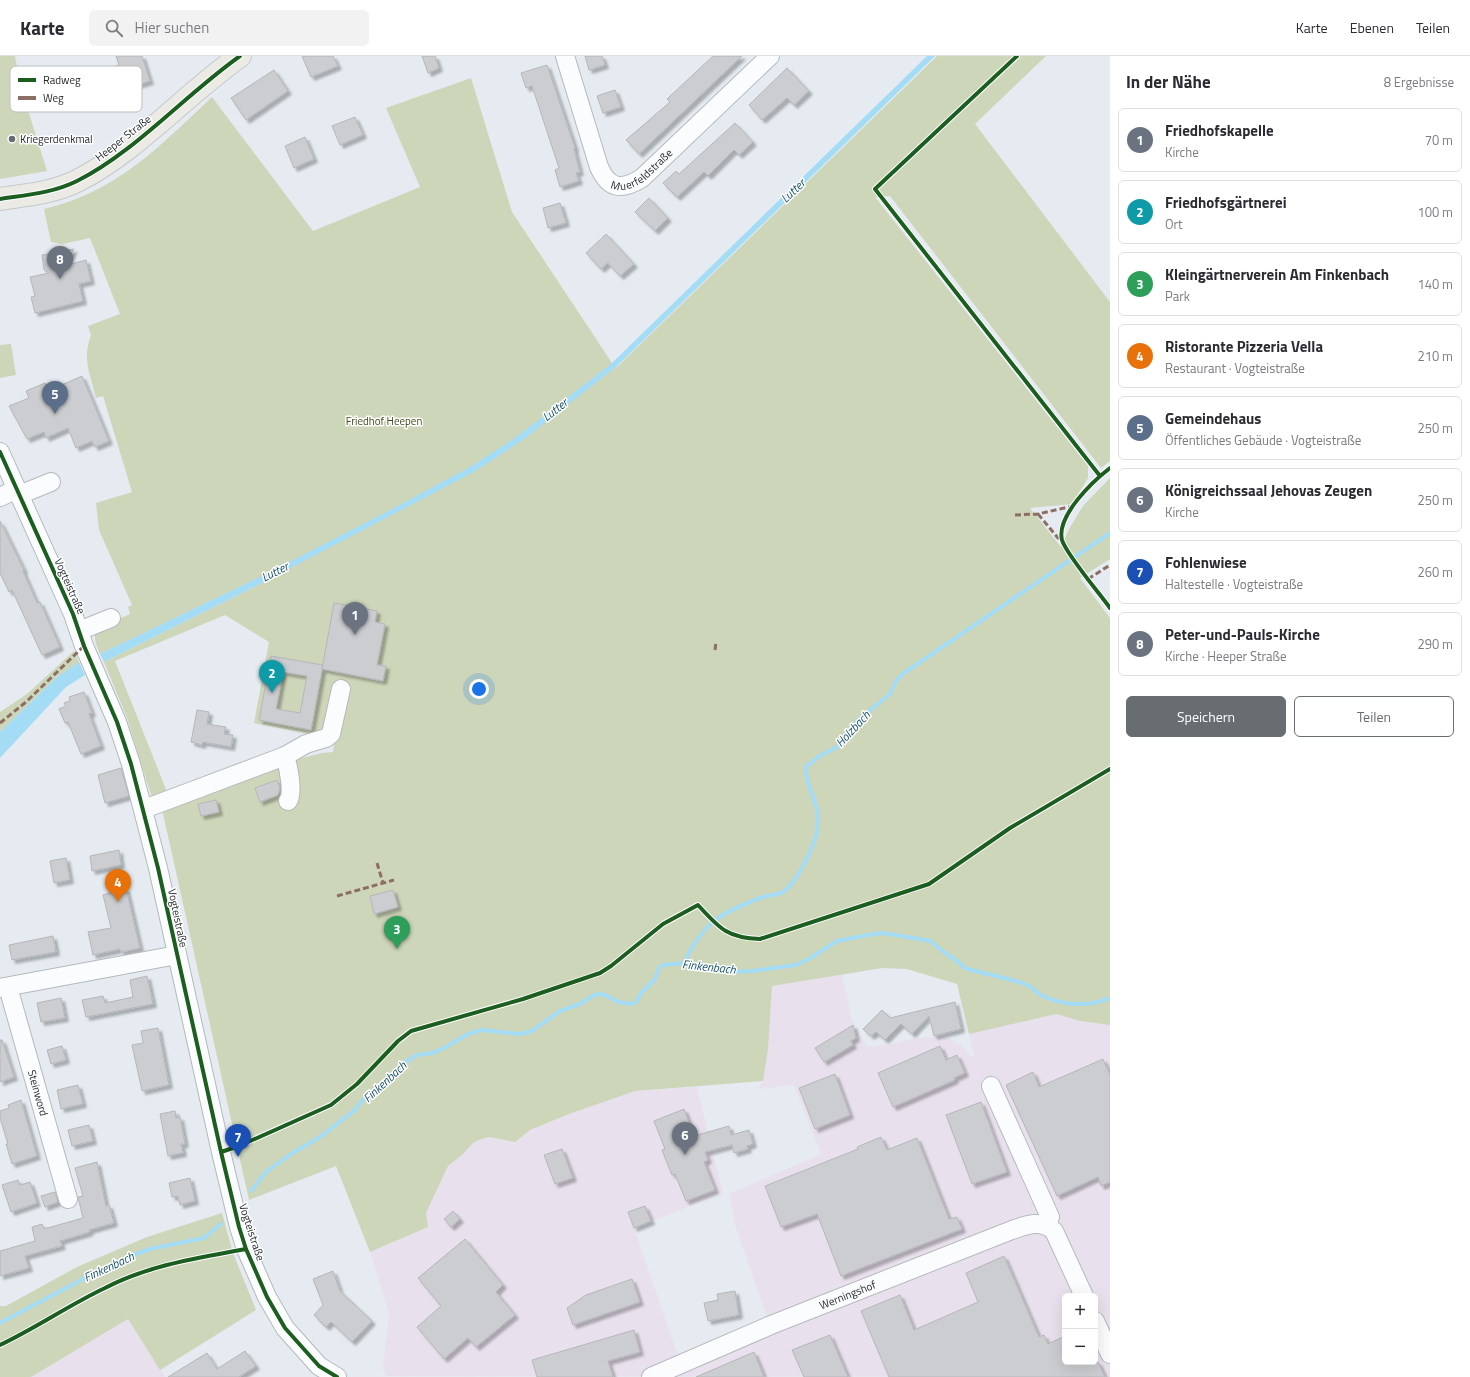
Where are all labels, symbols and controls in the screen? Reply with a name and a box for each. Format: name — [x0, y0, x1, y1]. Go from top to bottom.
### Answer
search box — [89, 10, 369, 46]
text: Karte — [20, 13, 65, 42]
text: Hier suchen — [135, 16, 209, 39]
icon: search — [103, 17, 125, 39]
text: Karte — [1296, 17, 1328, 38]
text: Ebenen — [1350, 17, 1394, 38]
text: Teilen — [1416, 17, 1450, 38]
legend — [10, 66, 142, 112]
text: In der Nähe — [1126, 69, 1211, 95]
text: Radweg — [43, 72, 81, 88]
text: 8 Ergebnisse — [1384, 72, 1454, 92]
text: Weg — [43, 90, 64, 106]
street label: Heeper Straße — [92, 111, 155, 165]
text: Friedhofskapelle — [1165, 119, 1274, 142]
text: 1 — [1136, 130, 1144, 150]
text: 70 m — [1425, 130, 1453, 150]
place label: Kriegerdenkmal — [20, 131, 93, 147]
marker: Kriegerdenkmal — [7, 134, 17, 144]
text: Kirche — [1165, 142, 1199, 162]
street label: Muerfeldstraße — [609, 145, 676, 194]
water label: Lutter — [776, 173, 811, 207]
text: Friedhofsgärtnerei — [1165, 191, 1287, 214]
text: 2 — [1136, 202, 1144, 222]
text: 100 m — [1417, 202, 1453, 222]
text: Ort — [1165, 214, 1183, 234]
pin: 8 — [47, 246, 73, 279]
text: Kleingärtnerverein Am Finkenbach — [1165, 263, 1389, 286]
text: 3 — [1136, 274, 1144, 294]
text: 140 m — [1417, 274, 1453, 294]
text: Park — [1165, 286, 1190, 306]
text: Ristorante Pizzeria Vella — [1165, 335, 1323, 358]
text: 4 — [1136, 346, 1144, 366]
text: 210 m — [1417, 346, 1453, 366]
text: Restaurant · Vogteistraße — [1165, 358, 1305, 378]
pin: 5 — [42, 381, 68, 414]
water label: Lutter — [538, 392, 573, 426]
text: Gemeindehaus — [1165, 407, 1261, 430]
park label: Friedhof Heepen — [346, 413, 422, 429]
text: 5 — [1136, 418, 1144, 438]
text: 250 m — [1417, 418, 1453, 438]
text: Öffentliches Gebäude · Vogteistraße — [1165, 430, 1361, 450]
text: Königreichssaal Jehovas Zeugen — [1165, 479, 1372, 502]
text: 6 — [1136, 490, 1144, 510]
text: 250 m — [1417, 490, 1453, 510]
text: Kirche — [1165, 502, 1199, 522]
text: Fohlenwiese — [1165, 551, 1247, 574]
street label: Vogteistraße — [51, 556, 90, 617]
water label: Lutter — [258, 556, 294, 586]
text: 7 — [1136, 562, 1144, 582]
text: 260 m — [1417, 562, 1453, 582]
text: Haltestelle · Vogteistraße — [1165, 574, 1303, 594]
pin: 1 — [342, 602, 368, 635]
text: Peter-und-Pauls-Kirche — [1165, 623, 1320, 646]
text: 8 — [1136, 634, 1144, 654]
text: 290 m — [1417, 634, 1453, 654]
text: Kirche · Heeper Straße — [1165, 646, 1287, 666]
pin: 2 — [259, 660, 285, 693]
your location — [469, 679, 489, 699]
button: Speichern — [1126, 696, 1286, 737]
button: Teilen — [1294, 696, 1454, 737]
water label: Holzbach — [831, 705, 875, 751]
pin: 4 — [105, 869, 131, 902]
street label: Vogteistraße — [164, 887, 192, 949]
pin: 3 — [384, 916, 410, 949]
water label: Finkenbach — [681, 954, 738, 979]
water label: Finkenbach — [359, 1056, 412, 1107]
street label: Steinword — [24, 1068, 52, 1118]
pin: 6 — [672, 1122, 698, 1155]
pin: 7 — [225, 1124, 251, 1157]
street label: Vogteistraße — [235, 1201, 269, 1263]
water label: Finkenbach — [80, 1246, 138, 1287]
street label: Werningshof — [817, 1276, 878, 1313]
map controls — [1062, 1293, 1098, 1365]
button: + — [1062, 1293, 1098, 1329]
button: − — [1062, 1329, 1098, 1365]

